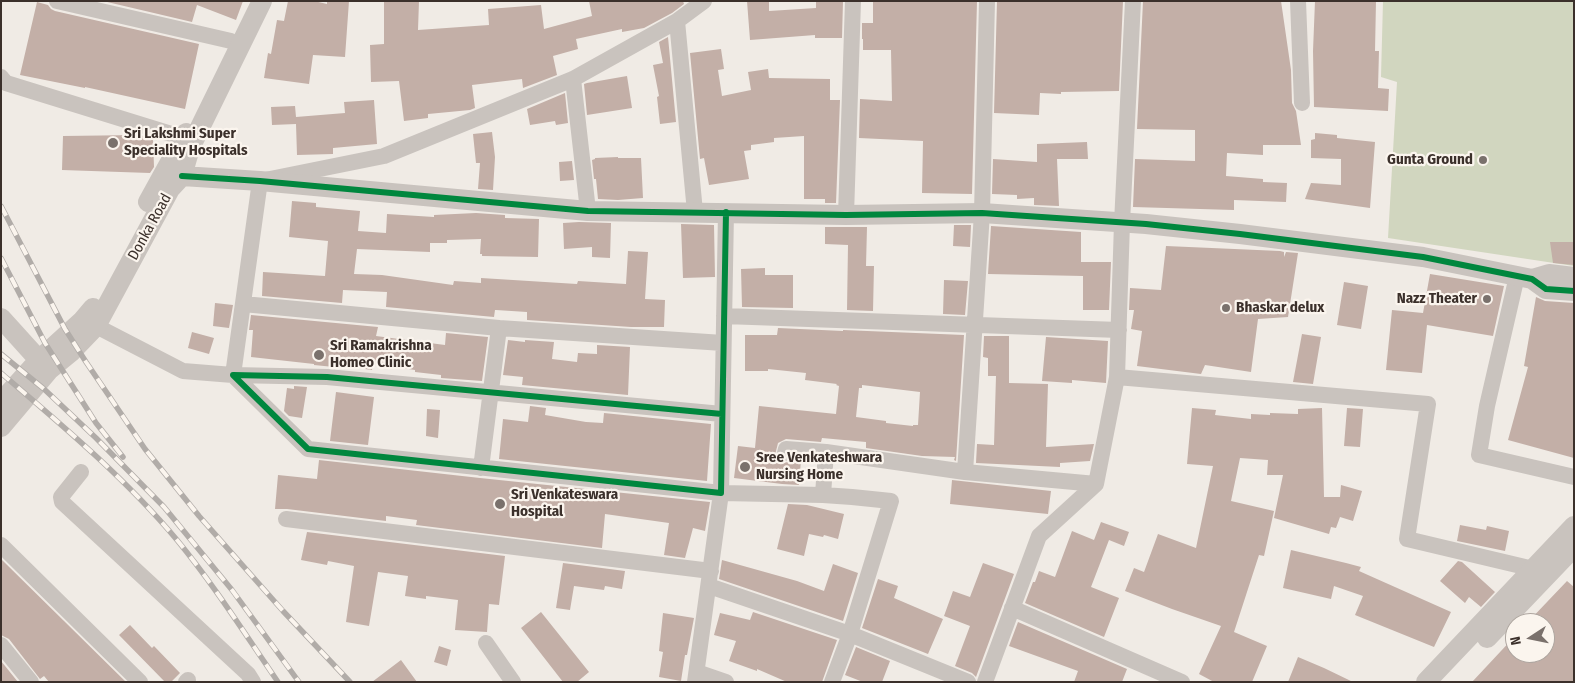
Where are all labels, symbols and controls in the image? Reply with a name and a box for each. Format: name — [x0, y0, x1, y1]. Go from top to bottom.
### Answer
place label: Sri Lakshmi Super Speciality Hospitals — [124, 125, 247, 160]
marker: Sri Lakshmi Super Speciality Hospitals — [106, 136, 120, 150]
place label: Gunta Ground — [1387, 151, 1473, 169]
marker: Gunta Ground — [1477, 154, 1489, 166]
street label: Donka Road — [124, 191, 176, 263]
place label: Nazz Theater — [1397, 290, 1477, 308]
marker: Nazz Theater — [1481, 293, 1493, 305]
place label: Bhaskar delux — [1236, 299, 1324, 317]
marker: Bhaskar delux — [1220, 302, 1232, 314]
place label: Sri Ramakrishna Homeo Clinic — [330, 337, 432, 372]
marker: Sri Ramakrishna Homeo Clinic — [312, 348, 326, 362]
place label: Sree Venkateshwara Nursing Home — [756, 449, 882, 484]
marker: Sree Venkateshwara Nursing Home — [738, 460, 752, 474]
place label: Sri Venkateswara Hospital — [511, 486, 618, 521]
marker: Sri Venkateswara Hospital — [493, 497, 507, 511]
north arrow — [1505, 613, 1555, 663]
text: N — [1507, 635, 1525, 647]

